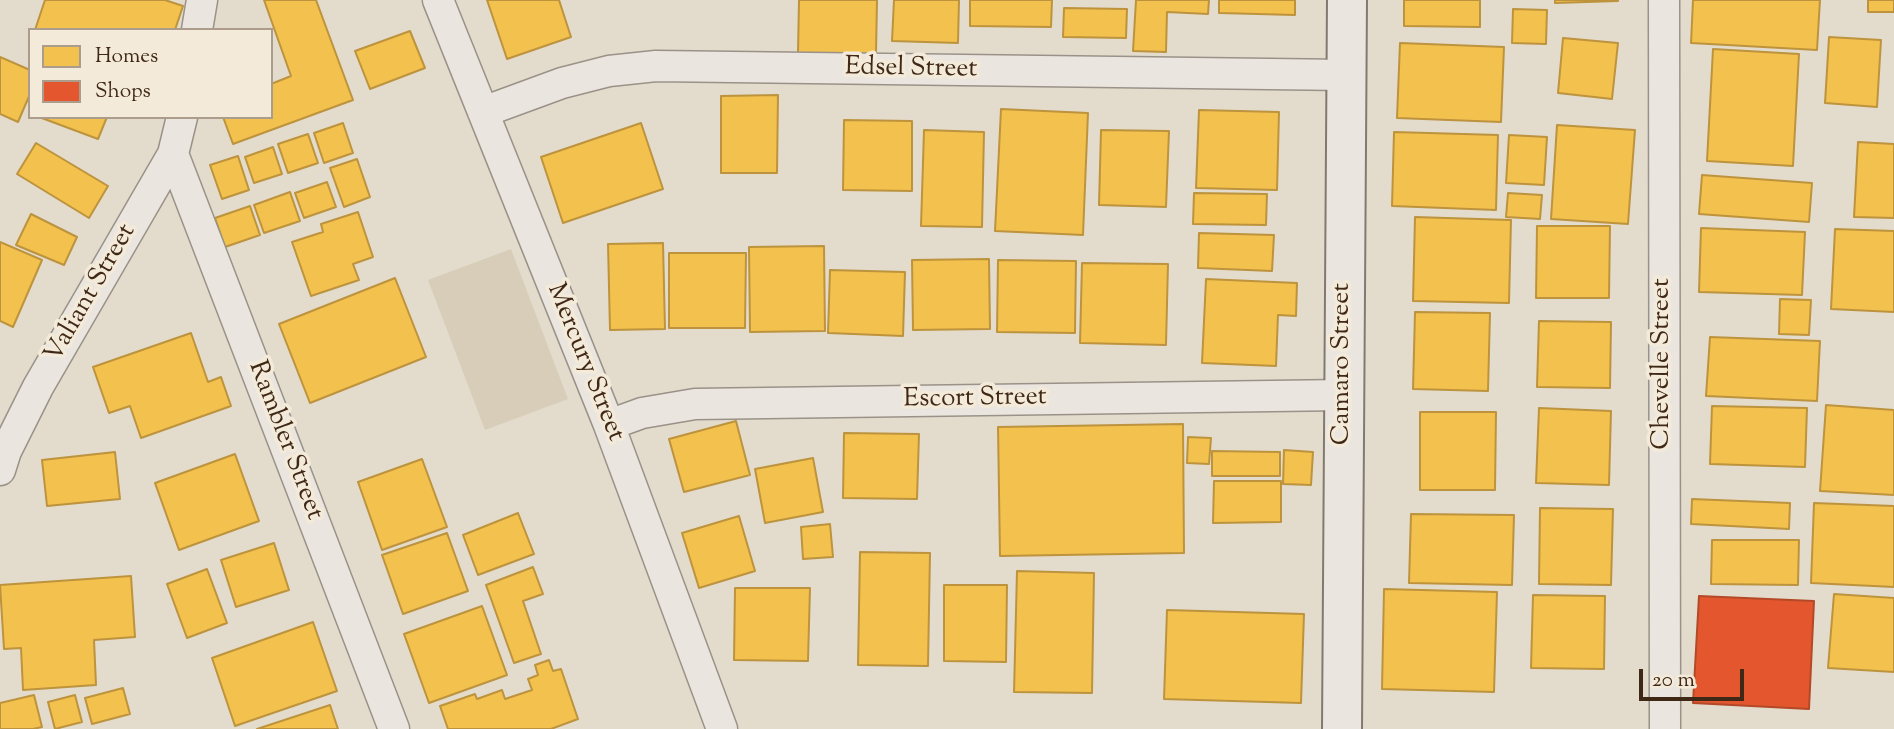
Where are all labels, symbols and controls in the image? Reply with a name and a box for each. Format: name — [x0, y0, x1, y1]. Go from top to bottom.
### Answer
legend — [28, 28, 273, 119]
text: Homes — [95, 42, 158, 72]
street label: Edsel Street — [844, 53, 978, 87]
text: Shops — [95, 77, 151, 107]
street label: Valiant Street — [40, 219, 144, 369]
street label: Chevelle Street — [1648, 278, 1680, 450]
street label: Mercury Street — [538, 280, 630, 446]
street label: Camaro Street — [1328, 283, 1360, 445]
street label: Rambler Street — [239, 357, 329, 525]
street label: Escort Street — [903, 383, 1047, 417]
scale bar — [1642, 656, 1747, 700]
text: 20 m — [1652, 666, 1695, 696]

